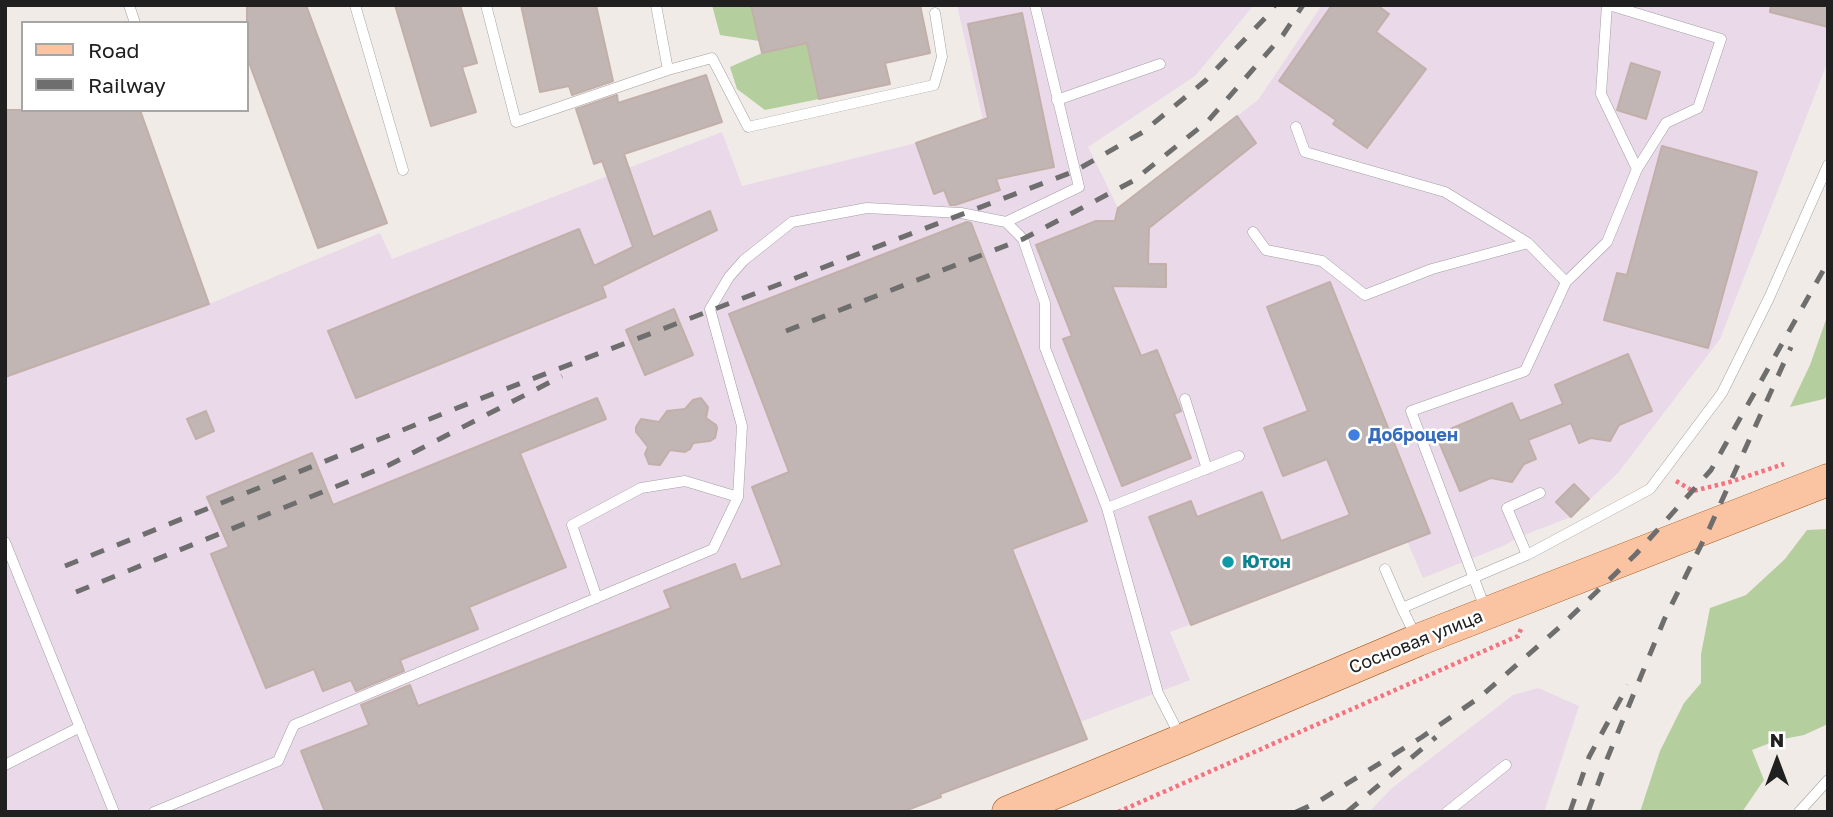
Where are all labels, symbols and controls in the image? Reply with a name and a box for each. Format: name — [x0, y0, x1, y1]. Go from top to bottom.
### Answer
legend — [21, 21, 248, 112]
text: Road — [88, 37, 139, 63]
text: Railway — [88, 72, 166, 98]
place label: Доброцен — [1368, 424, 1458, 446]
marker: Доброцен — [1346, 427, 1362, 443]
place label: Ютон — [1242, 551, 1291, 573]
marker: Ютон — [1220, 554, 1236, 570]
street label: Сосновая улица — [1346, 605, 1486, 679]
north arrow — [1742, 726, 1812, 796]
text: N — [1770, 728, 1784, 751]

